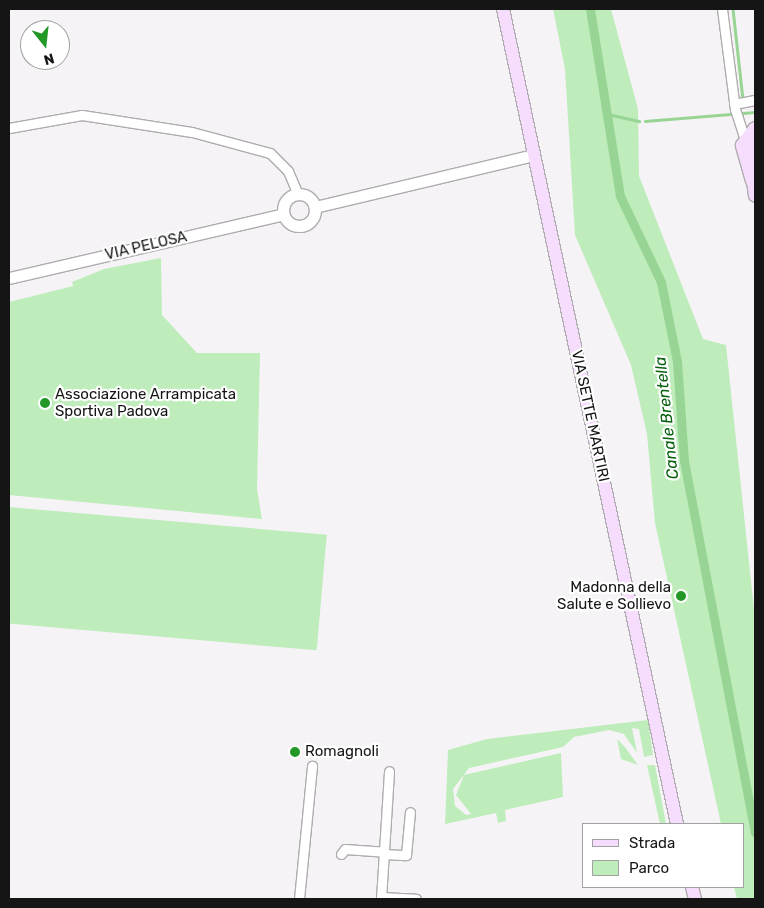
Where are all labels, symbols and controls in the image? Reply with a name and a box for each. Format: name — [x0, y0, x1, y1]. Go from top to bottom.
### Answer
north arrow — [20, 20, 70, 70]
text: N — [42, 49, 56, 68]
street label: VIA PELOSA — [103, 228, 189, 264]
street label: VIA SETTE MARTIRI — [567, 348, 613, 484]
water label: Canale Brentella — [651, 356, 683, 480]
place label: Associazione Arrampicata Sportiva Padova — [55, 385, 236, 420]
marker: Associazione Arrampicata Sportiva Padova — [39, 397, 51, 409]
place label: Madonna della Salute e Sollievo — [557, 578, 671, 613]
marker: Madonna della Salute e Sollievo — [675, 590, 687, 602]
place label: Romagnoli — [305, 743, 379, 761]
marker: Romagnoli — [289, 746, 301, 758]
legend — [582, 823, 744, 888]
text: Strada — [629, 834, 675, 852]
text: Parco — [629, 859, 669, 877]

